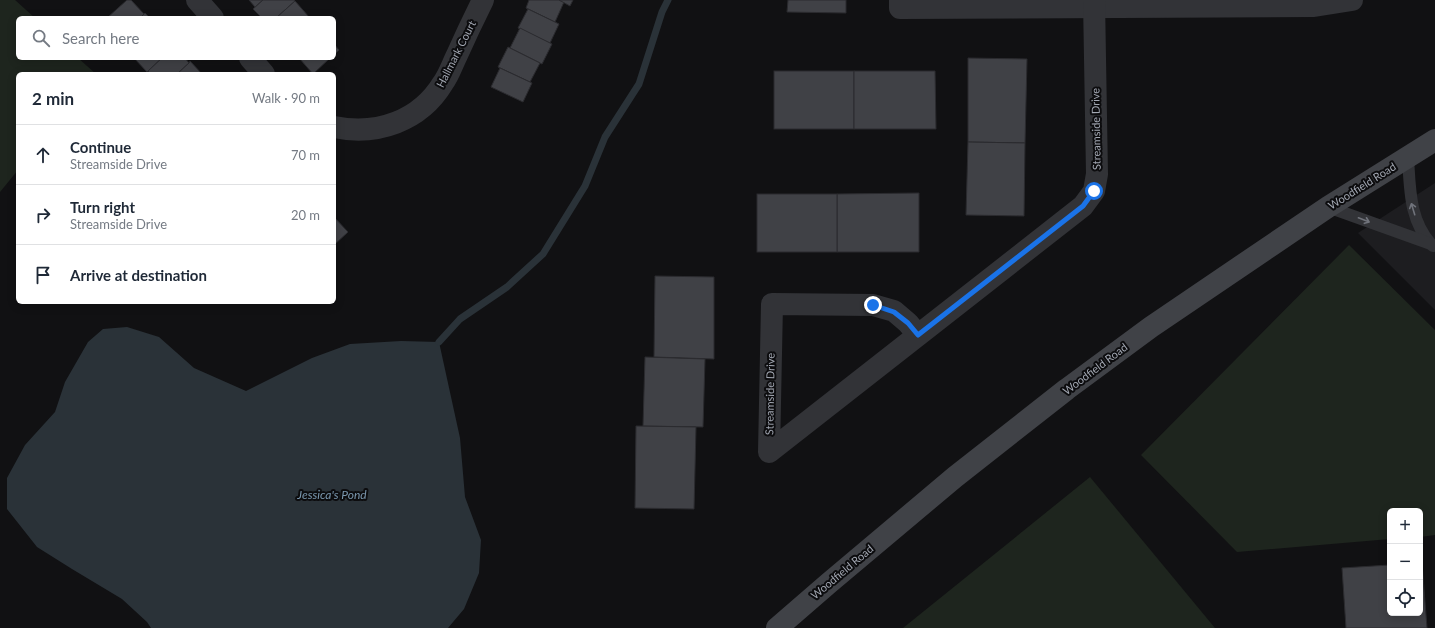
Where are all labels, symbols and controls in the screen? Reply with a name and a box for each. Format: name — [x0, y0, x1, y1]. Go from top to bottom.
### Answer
search box — [16, 16, 336, 60]
street label: Hallmark Court — [433, 18, 478, 89]
icon: search — [30, 27, 52, 49]
text: Search here — [62, 29, 139, 47]
text: 2 min — [32, 88, 74, 109]
street label: Streamside Drive — [1088, 88, 1103, 170]
text: Walk · 90 m — [252, 90, 320, 106]
text: Continue — [70, 138, 131, 156]
icon: ahead — [32, 144, 54, 166]
text: 70 m — [291, 147, 320, 163]
text: Streamside Drive — [70, 156, 167, 172]
street label: Woodfield Road — [1325, 160, 1398, 212]
route start — [1085, 182, 1103, 200]
text: Turn right — [70, 198, 135, 216]
one-way arrow — [1409, 203, 1416, 216]
icon: right — [32, 204, 54, 226]
text: 20 m — [291, 207, 320, 223]
text: Streamside Drive — [70, 216, 167, 232]
one-way arrow — [1358, 217, 1370, 225]
icon: arrive — [32, 264, 54, 286]
text: Arrive at destination — [70, 266, 207, 284]
route end — [864, 296, 882, 314]
street label: Woodfield Road — [1060, 340, 1130, 397]
street label: Streamside Drive — [762, 353, 777, 435]
water label: Jessica's Pond — [296, 487, 367, 502]
map controls — [1387, 508, 1423, 616]
button: + — [1387, 508, 1423, 544]
street label: Woodfield Road — [808, 542, 876, 601]
button: − — [1387, 544, 1423, 580]
button: locate — [1387, 580, 1423, 616]

